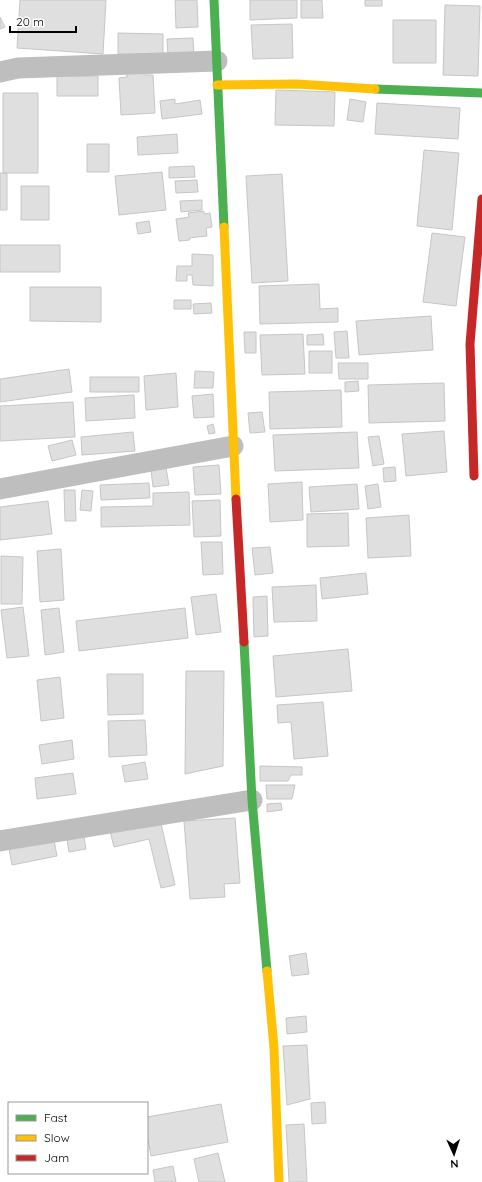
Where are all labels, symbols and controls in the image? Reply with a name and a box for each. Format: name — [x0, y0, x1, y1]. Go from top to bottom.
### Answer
scale bar — [10, 8, 76, 34]
text: 20 m — [16, 14, 44, 29]
legend — [8, 1102, 148, 1174]
text: Fast — [44, 1110, 68, 1125]
text: Slow — [44, 1130, 70, 1145]
north arrow — [434, 1134, 474, 1174]
text: Jam — [44, 1150, 69, 1165]
text: N — [450, 1157, 459, 1171]

